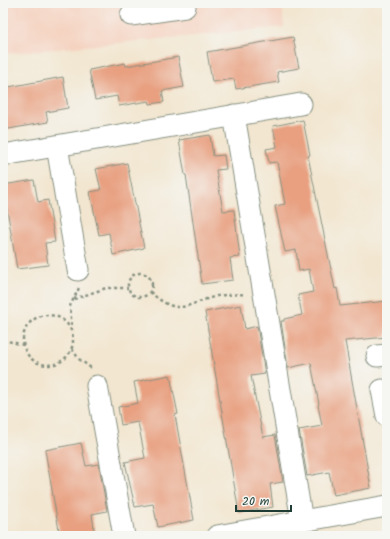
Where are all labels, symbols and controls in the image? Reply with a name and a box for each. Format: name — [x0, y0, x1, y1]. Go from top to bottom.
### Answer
scale bar — [236, 487, 291, 513]
text: 20 m — [242, 492, 270, 511]

